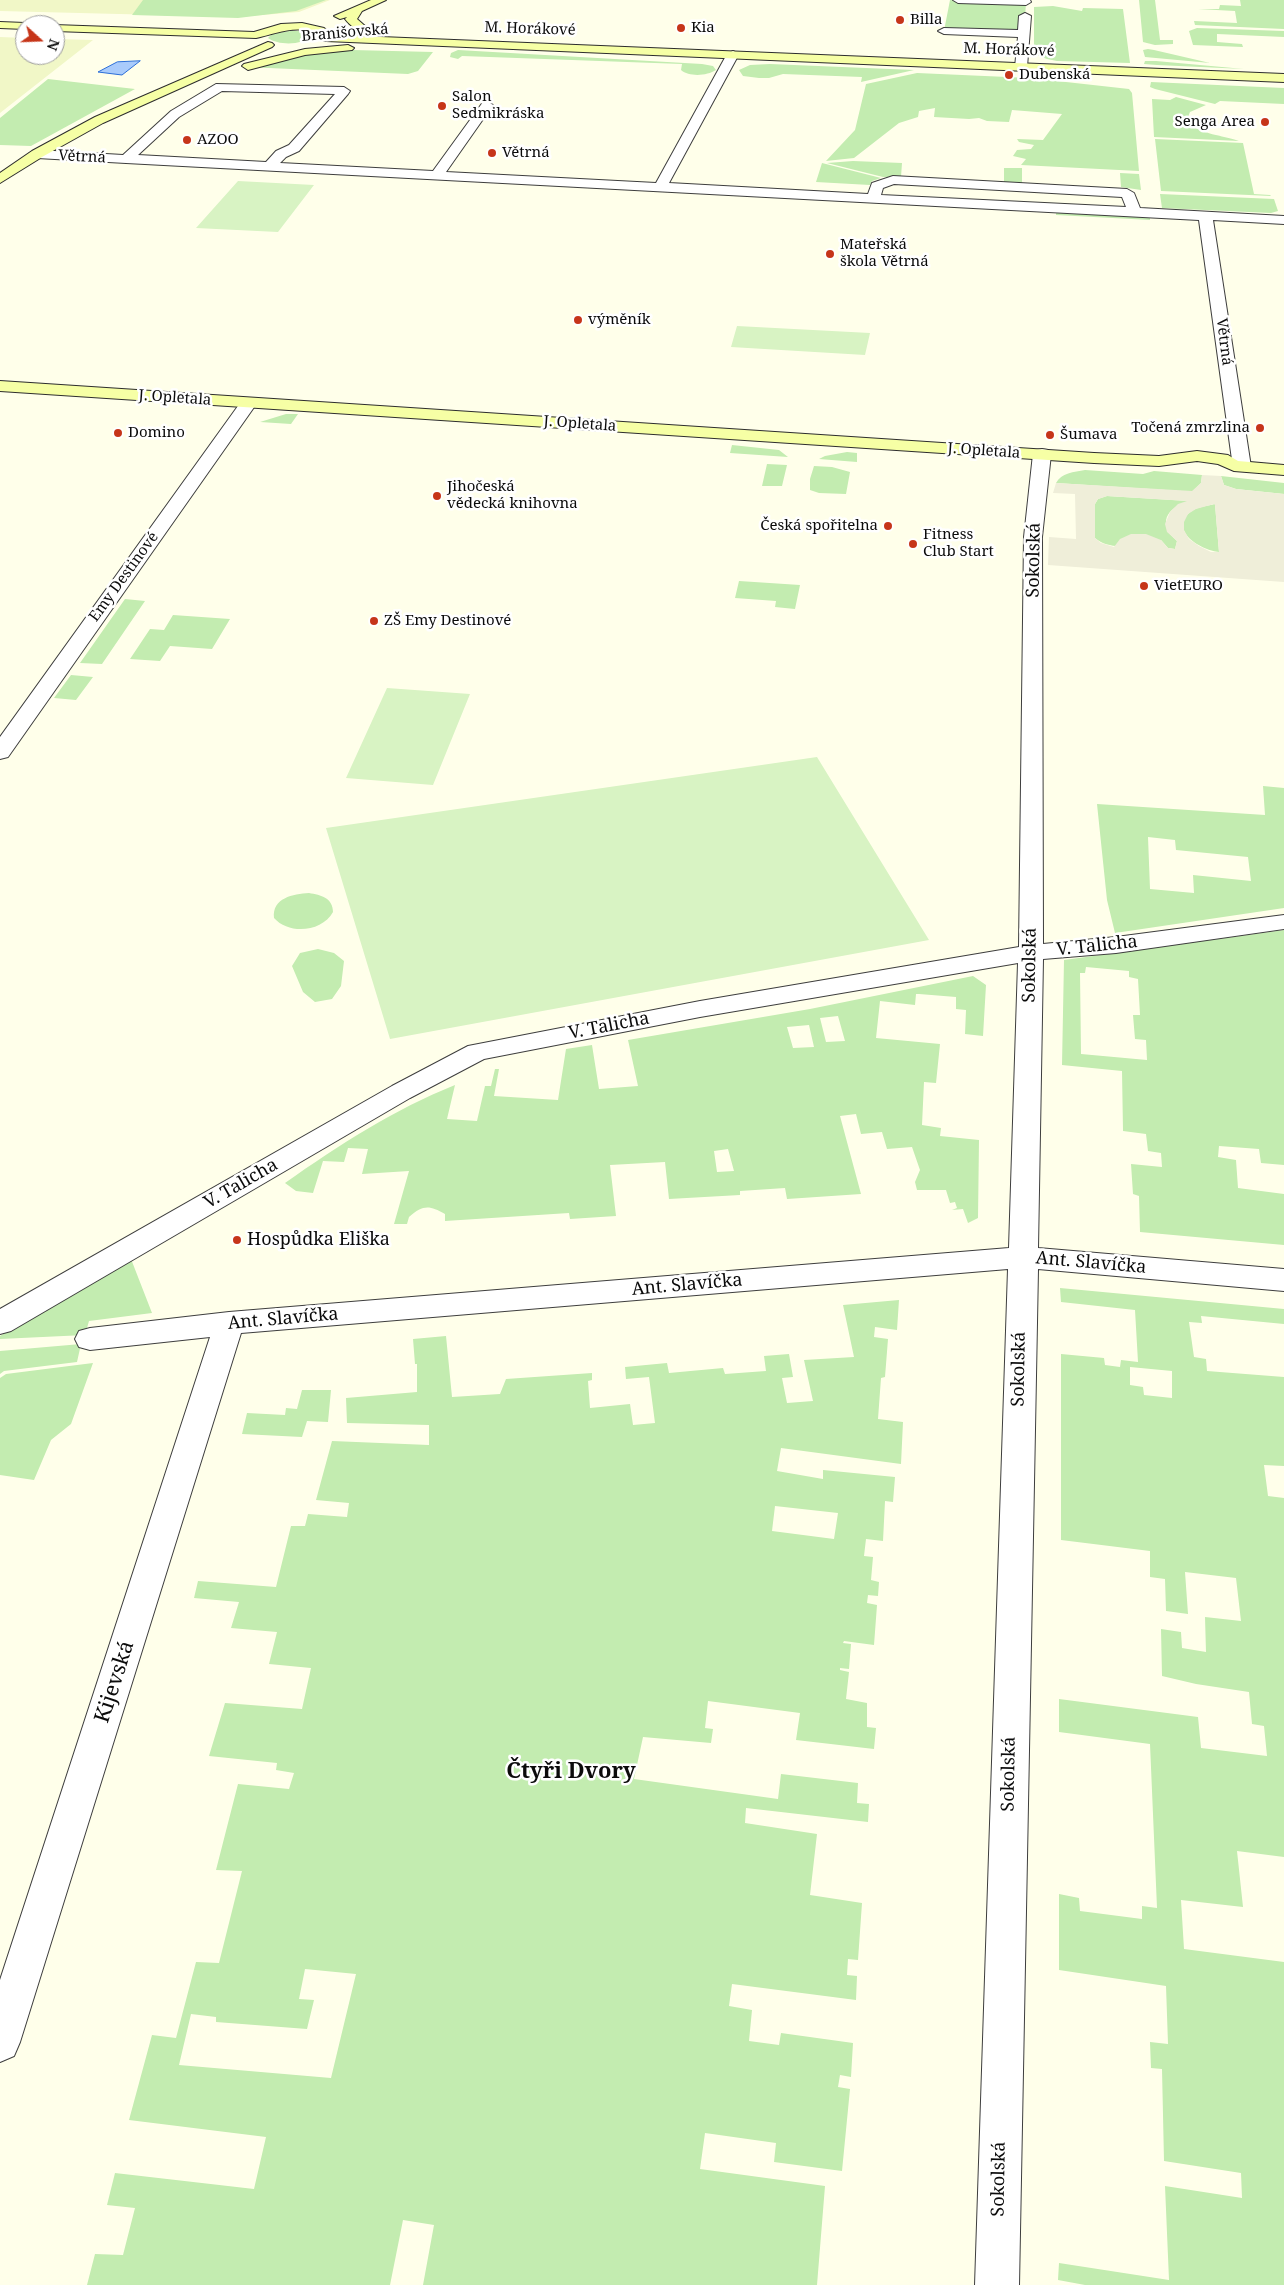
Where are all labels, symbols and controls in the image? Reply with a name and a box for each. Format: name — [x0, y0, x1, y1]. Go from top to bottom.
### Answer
place label: Billa — [910, 11, 942, 29]
marker: Billa — [894, 14, 906, 26]
north arrow — [15, 15, 65, 65]
street label: M. Horákové — [484, 18, 576, 40]
place label: Kia — [691, 19, 715, 37]
street label: Branišovská — [301, 20, 389, 46]
marker: Kia — [675, 22, 687, 34]
text: N — [43, 37, 64, 53]
street label: M. Horákové — [963, 39, 1055, 61]
place label: Dubenská — [1019, 66, 1090, 84]
marker: Dubenská — [1003, 69, 1015, 81]
place label: Salon Sedmikráska — [452, 88, 544, 123]
marker: Salon Sedmikráska — [436, 100, 448, 112]
place label: Senga Area — [1175, 113, 1255, 131]
marker: Senga Area — [1259, 116, 1271, 128]
place label: AZOO — [197, 131, 239, 149]
marker: AZOO — [181, 134, 193, 146]
place label: Větrná — [502, 144, 550, 162]
street label: Větrná — [58, 147, 106, 167]
marker: Větrná — [486, 147, 498, 159]
place label: Mateřská škola Větrná — [840, 236, 929, 271]
marker: Mateřská škola Větrná — [824, 248, 836, 260]
place label: výměník — [588, 311, 651, 329]
marker: výměník — [572, 314, 584, 326]
street label: Větrná — [1212, 317, 1236, 367]
street label: J. Opletala — [138, 386, 212, 410]
street label: J. Opletala — [543, 412, 617, 436]
place label: Točená zmrzlina — [1131, 419, 1250, 437]
marker: Točená zmrzlina — [1254, 422, 1266, 434]
place label: Domino — [128, 424, 185, 442]
place label: Šumava — [1060, 426, 1117, 444]
marker: Domino — [112, 427, 124, 439]
marker: Šumava — [1044, 429, 1056, 441]
street label: J. Opletala — [947, 439, 1021, 463]
place label: Jihočeská vědecká knihovna — [447, 478, 578, 513]
marker: Jihočeská vědecká knihovna — [431, 490, 443, 502]
place label: Česká spořitelna — [760, 517, 878, 535]
marker: Česká spořitelna — [882, 520, 894, 532]
street label: Sokolská — [1023, 522, 1045, 598]
place label: Fitness Club Start — [923, 526, 994, 561]
street label: Emy Destinové — [85, 529, 163, 625]
marker: Fitness Club Start — [907, 538, 919, 550]
place label: VietEURO — [1154, 577, 1223, 595]
marker: VietEURO — [1138, 580, 1150, 592]
place label: ZŠ Emy Destinové — [384, 612, 511, 630]
marker: ZŠ Emy Destinové — [368, 615, 380, 627]
street label: Sokolská — [1019, 927, 1041, 1003]
street label: V. Talicha — [1055, 931, 1139, 961]
street label: V. Talicha — [567, 1008, 651, 1044]
street label: V. Talicha — [200, 1154, 282, 1214]
place label: Hospůdka Eliška — [247, 1229, 390, 1251]
marker: Hospůdka Eliška — [231, 1234, 243, 1246]
street label: Ant. Slavíčka — [1035, 1247, 1147, 1279]
street label: Ant. Slavíčka — [631, 1269, 743, 1301]
street label: Ant. Slavíčka — [227, 1303, 339, 1335]
street label: Sokolská — [1008, 1331, 1030, 1407]
street label: Kijevská — [90, 1638, 140, 1726]
street label: Sokolská — [998, 1736, 1020, 1812]
district label: Čtyři Dvory — [506, 1759, 636, 1785]
street label: Sokolská — [988, 2141, 1010, 2217]

